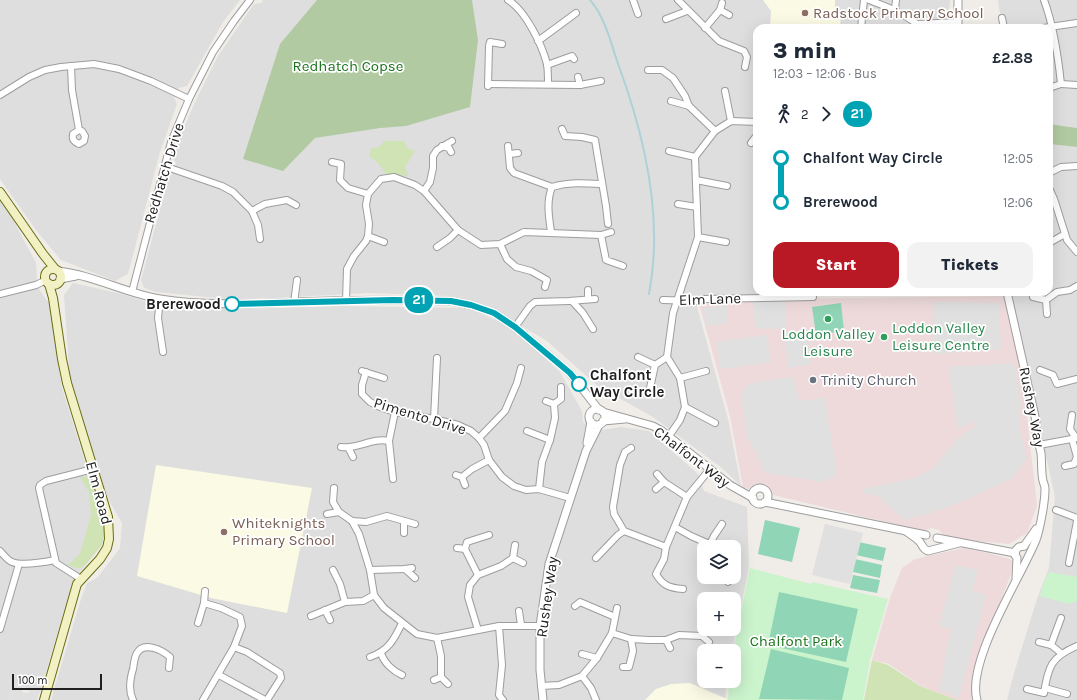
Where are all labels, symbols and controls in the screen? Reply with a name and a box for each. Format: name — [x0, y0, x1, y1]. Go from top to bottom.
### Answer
place label: Radstock Primary School — [813, 4, 984, 22]
marker: Radstock Primary School — [800, 8, 810, 18]
text: 3 min — [773, 38, 837, 64]
text: £2.88 — [992, 49, 1033, 67]
park label: Redhatch Copse — [293, 57, 403, 75]
text: 12:03 – 12:06 · Bus — [773, 66, 877, 81]
icon: walk — [773, 103, 795, 125]
icon: forward — [815, 103, 837, 125]
text: 21 — [851, 105, 864, 122]
text: 2 — [801, 107, 809, 122]
street label: Redhatch Drive — [140, 121, 188, 225]
text: Chalfont Way Circle — [803, 149, 943, 167]
text: 12:05 — [1003, 151, 1033, 166]
text: Brerewood — [803, 193, 878, 211]
text: 12:06 — [1003, 195, 1033, 210]
button: Start — [773, 242, 899, 288]
button: Tickets — [907, 242, 1033, 288]
line badge: 21 — [401, 287, 437, 313]
street label: Elm Lane — [679, 289, 741, 309]
text: 21 — [412, 291, 426, 308]
place label: Brerewood — [146, 295, 221, 313]
marker: Brerewood — [224, 296, 240, 312]
marker: Loddon Valley Leisure — [823, 314, 833, 324]
place label: Loddon Valley Leisure Centre — [892, 319, 990, 354]
place label: Loddon Valley Leisure — [781, 325, 875, 360]
marker: Loddon Valley Leisure Centre — [879, 332, 889, 342]
street label: Rushey Way — [1015, 365, 1049, 449]
place label: Chalfont Way Circle — [590, 366, 665, 401]
place label: Trinity Church — [821, 371, 917, 389]
marker: Trinity Church — [808, 375, 818, 385]
marker: Chalfont Way Circle — [571, 376, 587, 392]
street label: Pimento Drive — [371, 393, 469, 439]
street label: Chalfont Way — [650, 423, 734, 491]
street label: Elm Road — [82, 459, 116, 527]
place label: Whiteknights Primary School — [232, 514, 335, 549]
marker: Whiteknights Primary School — [219, 527, 229, 537]
map controls — [697, 540, 741, 688]
button: layers — [697, 540, 741, 584]
street label: Rushey Way — [532, 555, 562, 639]
button: + — [697, 592, 741, 636]
park label: Chalfont Park — [750, 632, 842, 650]
button: − — [697, 644, 741, 688]
scale bar — [12, 672, 102, 691]
text: 100 m — [18, 674, 48, 687]

